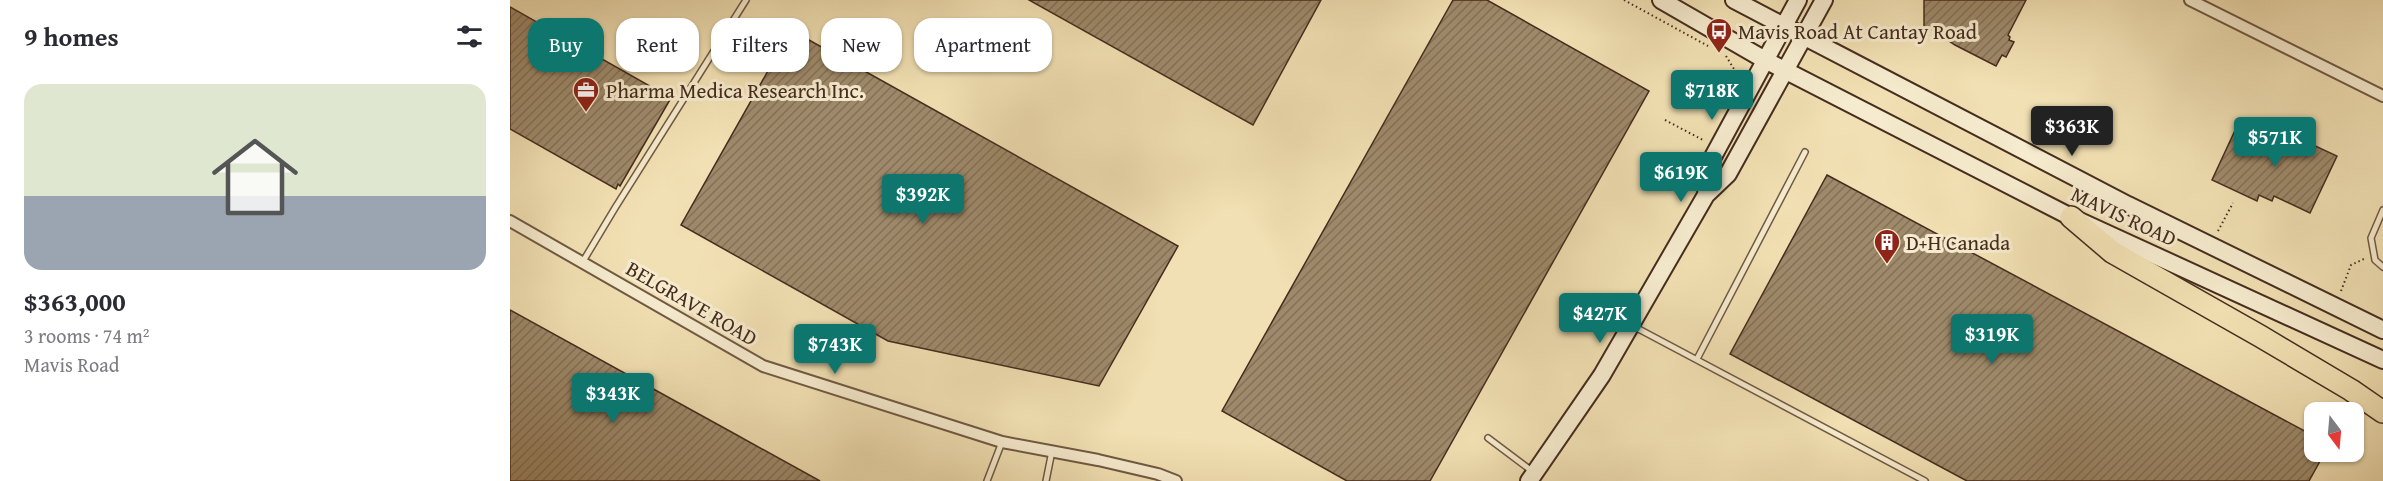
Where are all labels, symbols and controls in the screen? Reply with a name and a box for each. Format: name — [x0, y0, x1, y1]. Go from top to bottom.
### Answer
bus stop icon: Mavis Road At Cantay Road — [1704, 16, 1734, 54]
place label: Mavis Road At Cantay Road — [1738, 16, 1978, 47]
text: 9 homes — [24, 17, 119, 56]
chip: Buy — [528, 18, 604, 72]
chip: Rent — [616, 18, 699, 72]
chip: Filters — [711, 18, 809, 72]
chip: New — [821, 18, 902, 72]
chip: Apartment — [914, 18, 1052, 72]
icon: filters — [453, 20, 486, 53]
pin: $718K — [1670, 70, 1754, 121]
office icon: Pharma Medica Research Inc. — [571, 75, 601, 113]
place label: Pharma Medica Research Inc. — [606, 75, 864, 106]
text: $718K — [1685, 75, 1739, 104]
pin: $363K — [2030, 106, 2114, 157]
text: $363K — [2045, 111, 2099, 140]
pin: $571K — [2233, 117, 2317, 168]
text: $571K — [2248, 122, 2302, 151]
icon: home — [201, 123, 309, 231]
pin: $619K — [1639, 152, 1723, 203]
text: $619K — [1654, 157, 1708, 186]
pin: $392K — [881, 174, 965, 225]
street label: MAVIS ROAD — [2066, 178, 2182, 254]
text: $392K — [896, 179, 950, 208]
building icon: D+H Canada — [1872, 227, 1902, 265]
place label: D+H Canada — [1906, 227, 2010, 258]
street label: BELGRAVE ROAD — [621, 253, 763, 353]
text: $363,000 — [24, 282, 126, 321]
pin: $427K — [1558, 293, 1642, 344]
text: $427K — [1573, 298, 1627, 327]
pin: $319K — [1950, 314, 2034, 365]
text: $319K — [1965, 319, 2019, 348]
text: 3 rooms · 74 m² — [24, 321, 150, 350]
pin: $743K — [793, 324, 877, 375]
text: $743K — [808, 329, 862, 358]
text: Mavis Road — [24, 350, 119, 379]
pin: $343K — [571, 373, 655, 424]
text: $343K — [586, 378, 640, 407]
north arrow — [2304, 402, 2364, 462]
map controls — [2304, 402, 2364, 462]

